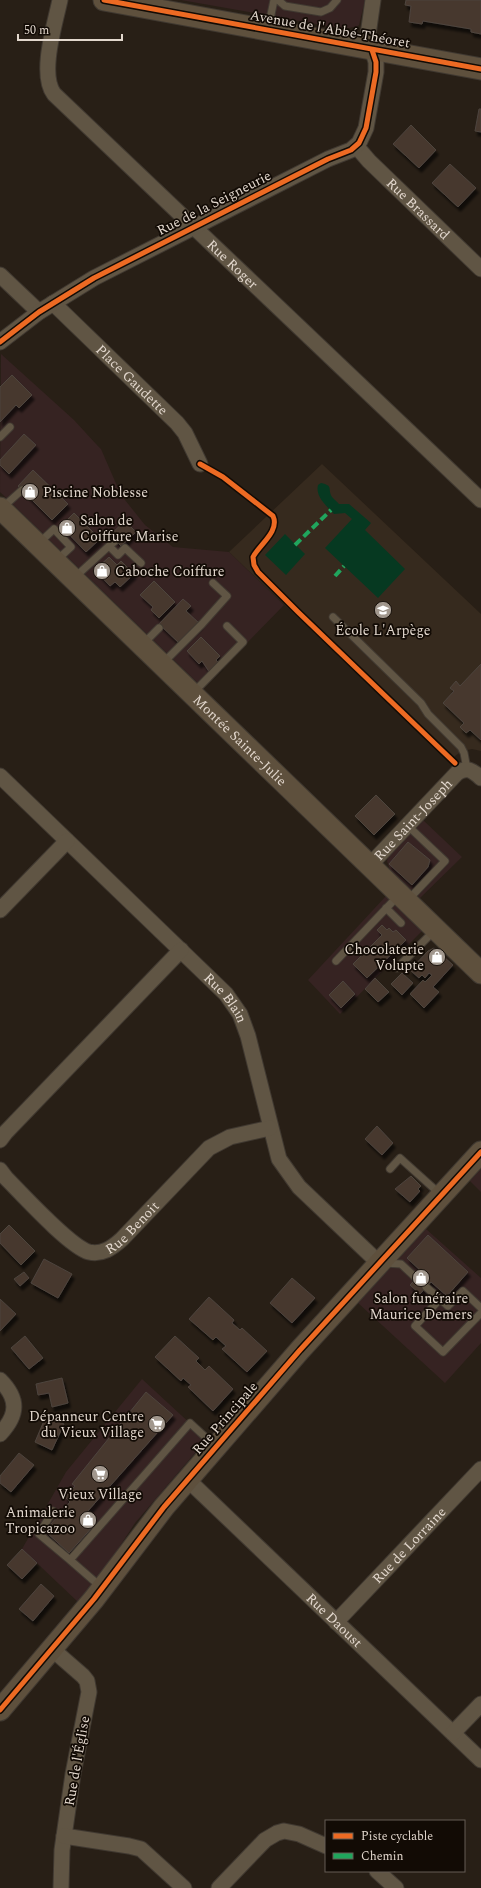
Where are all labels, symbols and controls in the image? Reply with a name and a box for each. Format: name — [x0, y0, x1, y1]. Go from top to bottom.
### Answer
street label: Avenue de l'Abbé-Théoret — [248, 5, 412, 53]
scale bar — [18, 16, 122, 42]
text: 50 m — [24, 21, 49, 40]
street label: Rue de la Seigneurie — [153, 165, 275, 241]
street label: Rue Brassard — [382, 173, 455, 245]
street label: Rue Roger — [202, 234, 264, 294]
street label: Place Gaudette — [91, 339, 173, 420]
shop icon: Piscine Noblesse — [20, 482, 40, 502]
place label: Piscine Noblesse — [43, 482, 148, 503]
place label: Salon de Coiffure Marise — [80, 510, 179, 547]
shop icon: Salon de Coiffure Marise — [57, 518, 77, 538]
shop icon: Caboche Coiffure — [92, 561, 112, 581]
place label: Caboche Coiffure — [115, 561, 225, 582]
school or university icon: École L'Arpège — [373, 600, 393, 620]
place label: École L'Arpège — [335, 620, 431, 641]
street label: Montée Sainte-Julie — [188, 690, 292, 791]
street label: Rue Saint-Joseph — [369, 774, 457, 865]
place label: Chocolaterie Volupte — [344, 939, 424, 976]
shop icon: Chocolaterie Volupte — [427, 947, 447, 967]
street label: Rue Blain — [199, 968, 253, 1026]
street label: Rue Benoit — [101, 1196, 164, 1259]
shop icon: Salon funéraire Maurice Demers — [411, 1268, 431, 1288]
place label: Salon funéraire Maurice Demers — [369, 1288, 473, 1325]
street label: Rue Principale — [187, 1377, 263, 1459]
place label: Dépanneur Centre du Vieux Village — [29, 1406, 144, 1443]
supermarket icon: Dépanneur Centre du Vieux Village — [147, 1414, 167, 1434]
supermarket icon: Vieux Village — [90, 1464, 110, 1484]
place label: Vieux Village — [58, 1484, 142, 1505]
place label: Animalerie Tropicazoo — [5, 1502, 75, 1539]
street label: Rue de Lorraine — [367, 1502, 451, 1588]
shop icon: Animalerie Tropicazoo — [78, 1510, 98, 1530]
street label: Rue Daoust — [301, 1588, 368, 1652]
street label: Rue de l'Église — [59, 1714, 95, 1808]
legend — [325, 1820, 465, 1872]
text: Piste cyclable — [361, 1827, 433, 1846]
text: Chemin — [361, 1847, 404, 1866]

